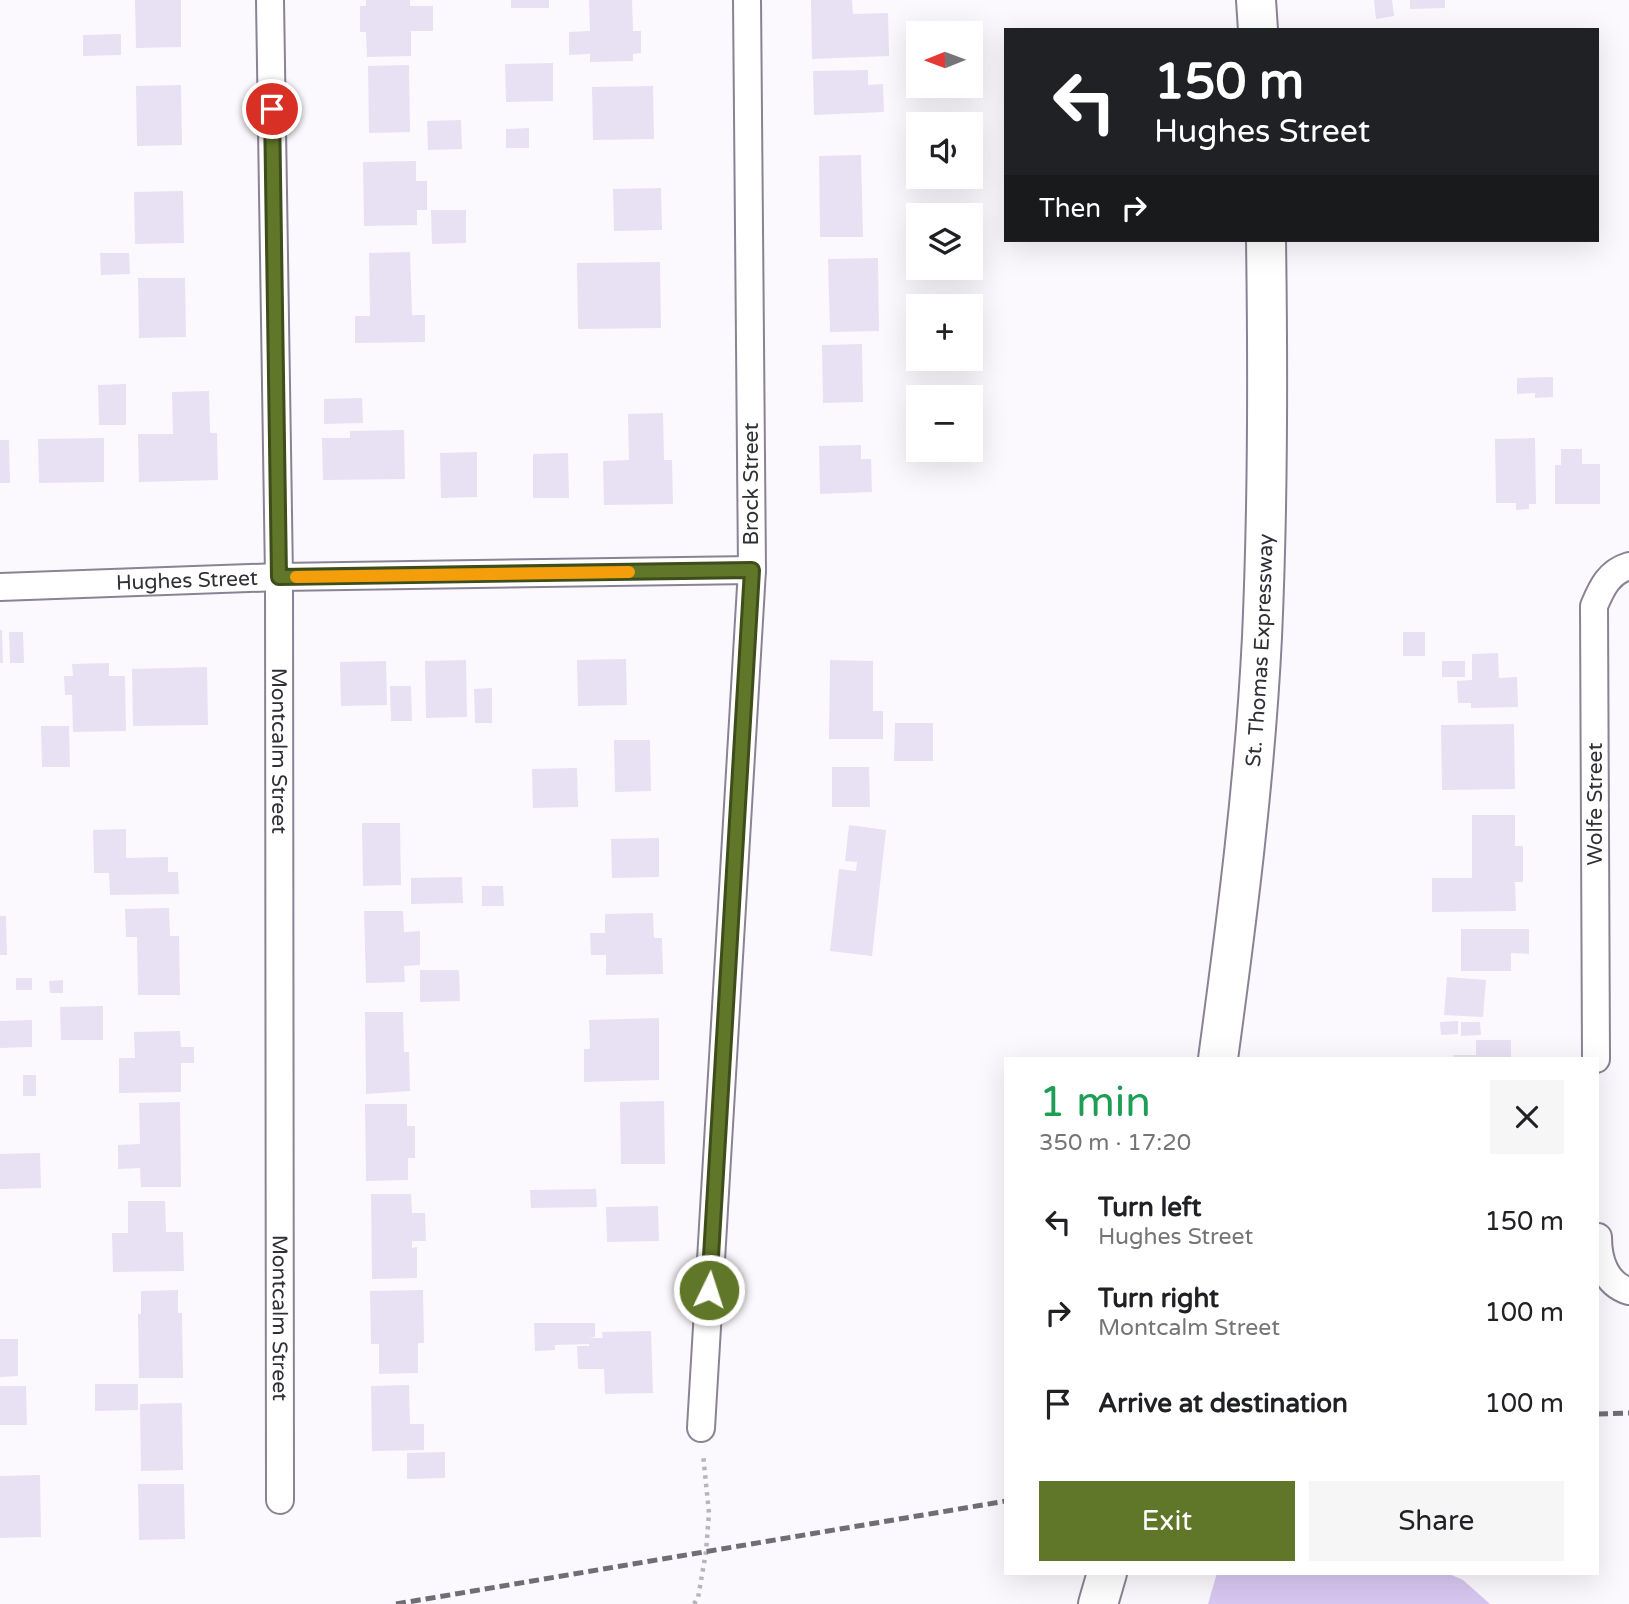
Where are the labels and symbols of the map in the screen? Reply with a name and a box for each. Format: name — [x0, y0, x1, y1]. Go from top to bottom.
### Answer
north arrow — [906, 21, 984, 98]
pin — [242, 79, 302, 139]
street label: Brock Street — [739, 422, 764, 546]
street label: St. Thomas Expressway — [1240, 533, 1278, 768]
street label: Hughes Street — [115, 565, 258, 595]
street label: Montcalm Street — [267, 668, 292, 834]
street label: Wolfe Street — [1583, 742, 1608, 866]
street label: Montcalm Street — [267, 1235, 292, 1401]
position arrow — [672, 1253, 746, 1327]

